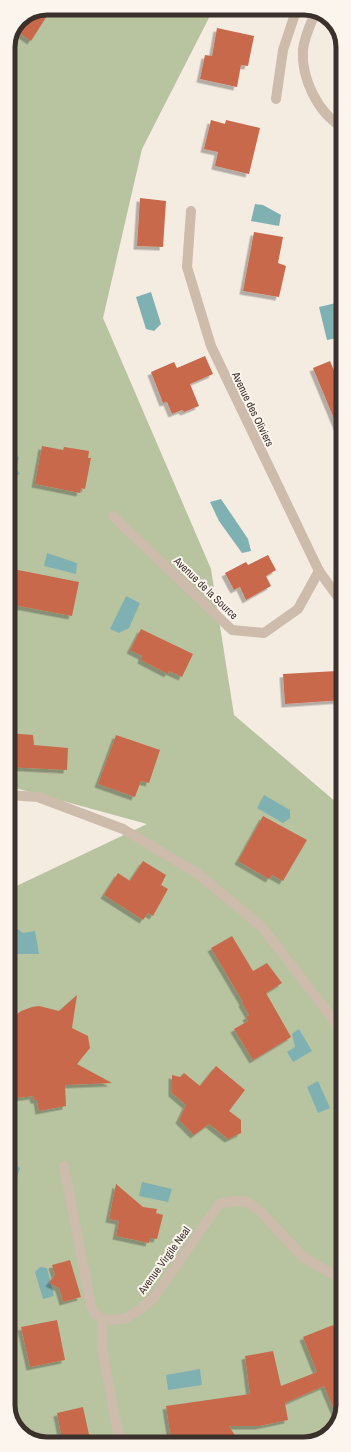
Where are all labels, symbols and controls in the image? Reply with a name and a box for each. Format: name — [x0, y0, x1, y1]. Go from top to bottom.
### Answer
street label: Avenue des Oliviers — [228, 369, 277, 449]
street label: Avenue de la Source — [170, 553, 241, 622]
street label: Avenue Virgile Neal — [134, 1224, 193, 1297]

